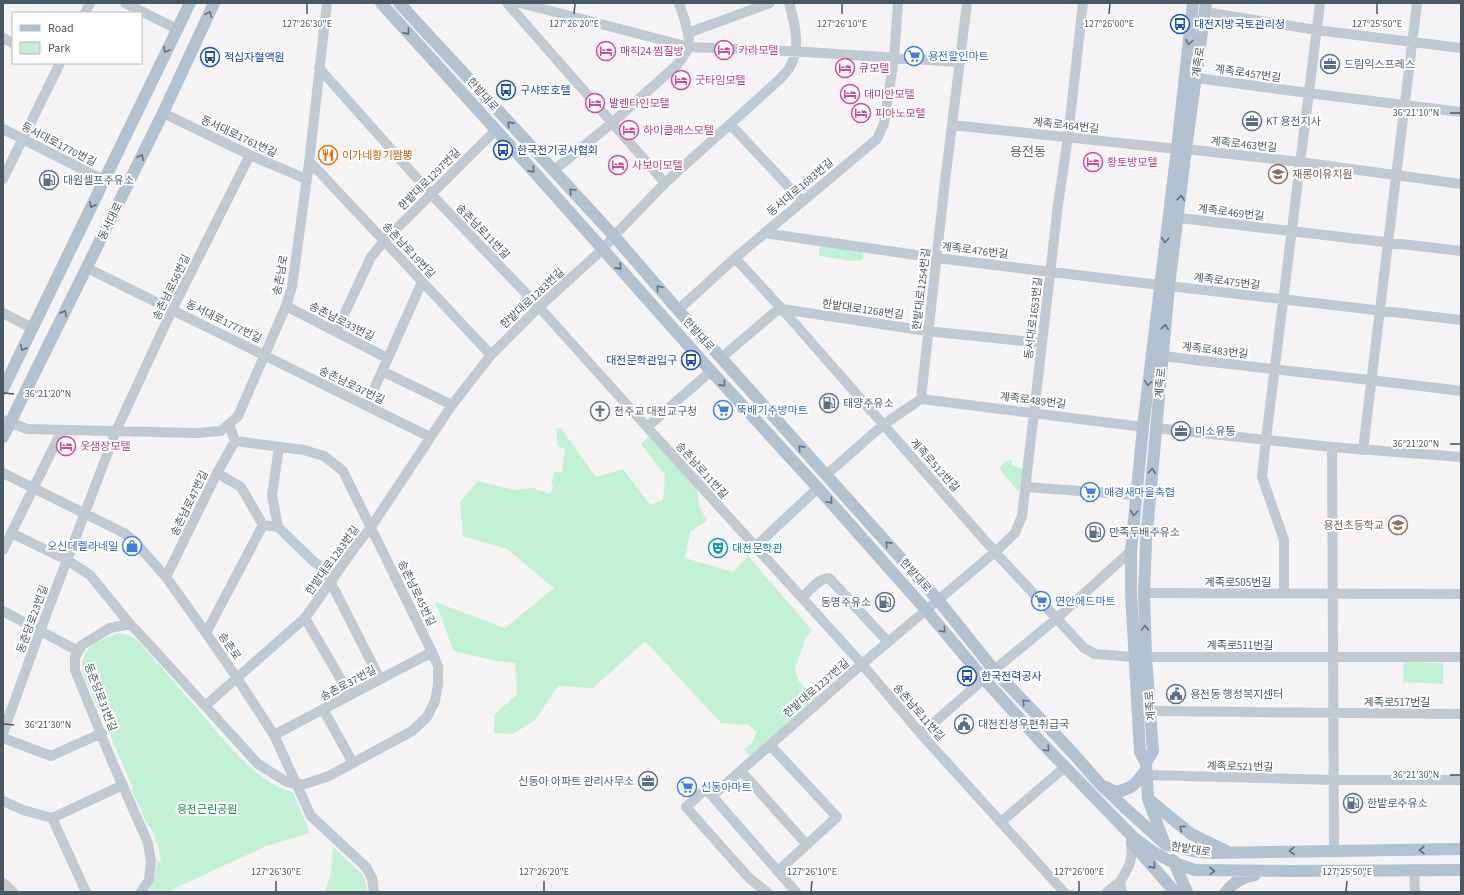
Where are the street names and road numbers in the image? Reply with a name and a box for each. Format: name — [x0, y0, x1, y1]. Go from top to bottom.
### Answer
street label: 계족로 — [1189, 46, 1208, 78]
street label: 계족로457번길 — [1214, 61, 1282, 86]
street label: 한밭대로 — [464, 74, 502, 114]
street label: 동서대로1761번길 — [198, 112, 279, 161]
street label: 계족로464번길 — [1032, 115, 1100, 136]
street label: 동서대로1770번길 — [19, 119, 99, 170]
street label: 계족로463번길 — [1210, 134, 1278, 155]
street label: 한밭대로1297번길 — [395, 145, 464, 214]
street label: 동서대로1683번길 — [764, 155, 837, 220]
street label: 동서대로 — [95, 200, 126, 243]
street label: 송촌남로11번길 — [452, 200, 513, 262]
street label: 계족로469번길 — [1197, 201, 1265, 224]
street label: 송촌남로19번길 — [379, 219, 439, 282]
street label: 계족로476번길 — [941, 239, 1009, 262]
street label: 한밭대로1254번길 — [909, 247, 934, 331]
street label: 송촌남로56번길 — [149, 252, 194, 323]
street label: 송촌남로 — [269, 254, 292, 296]
street label: 한밭대로1283번길 — [497, 265, 568, 332]
street label: 계족로475번길 — [1193, 270, 1261, 293]
street label: 동서대로1653번길 — [1021, 276, 1046, 360]
street label: 한밭대로1268번길 — [821, 296, 905, 323]
street label: 동서대로1777번길 — [183, 297, 264, 346]
street label: 송촌남로33번길 — [306, 298, 377, 344]
street label: 한밭대로 — [680, 314, 718, 354]
street label: 계족로483번길 — [1181, 339, 1249, 362]
street label: 송촌남로37번길 — [316, 363, 387, 408]
street label: 계족로 — [1152, 367, 1169, 399]
street label: 계족로489번길 — [999, 389, 1067, 412]
street label: 계족로512번길 — [907, 435, 963, 495]
street label: 송촌남로11번길 — [672, 439, 731, 502]
street label: 송촌남로47번길 — [167, 468, 212, 539]
street label: 한밭대로1283번길 — [302, 522, 363, 598]
street label: 한밭대로 — [897, 555, 935, 595]
street label: 송촌남로45번길 — [394, 558, 439, 629]
street label: 계족로505번길 — [1204, 575, 1272, 590]
street label: 동춘당로23번길 — [13, 583, 52, 655]
street label: 송촌로 — [215, 630, 244, 663]
street label: 계족로511번길 — [1206, 638, 1274, 653]
street label: 한밭대로1237번길 — [780, 656, 852, 721]
street label: 동춘당로31번길 — [81, 661, 120, 733]
street label: 송촌로37번길 — [318, 662, 379, 705]
street label: 송촌남로11번길 — [889, 680, 948, 744]
street label: 계족로 — [1142, 690, 1159, 722]
street label: 계족로517번길 — [1363, 695, 1431, 710]
street label: 계족로521번길 — [1206, 758, 1274, 775]
street label: 한밭대로 — [1170, 839, 1212, 860]

